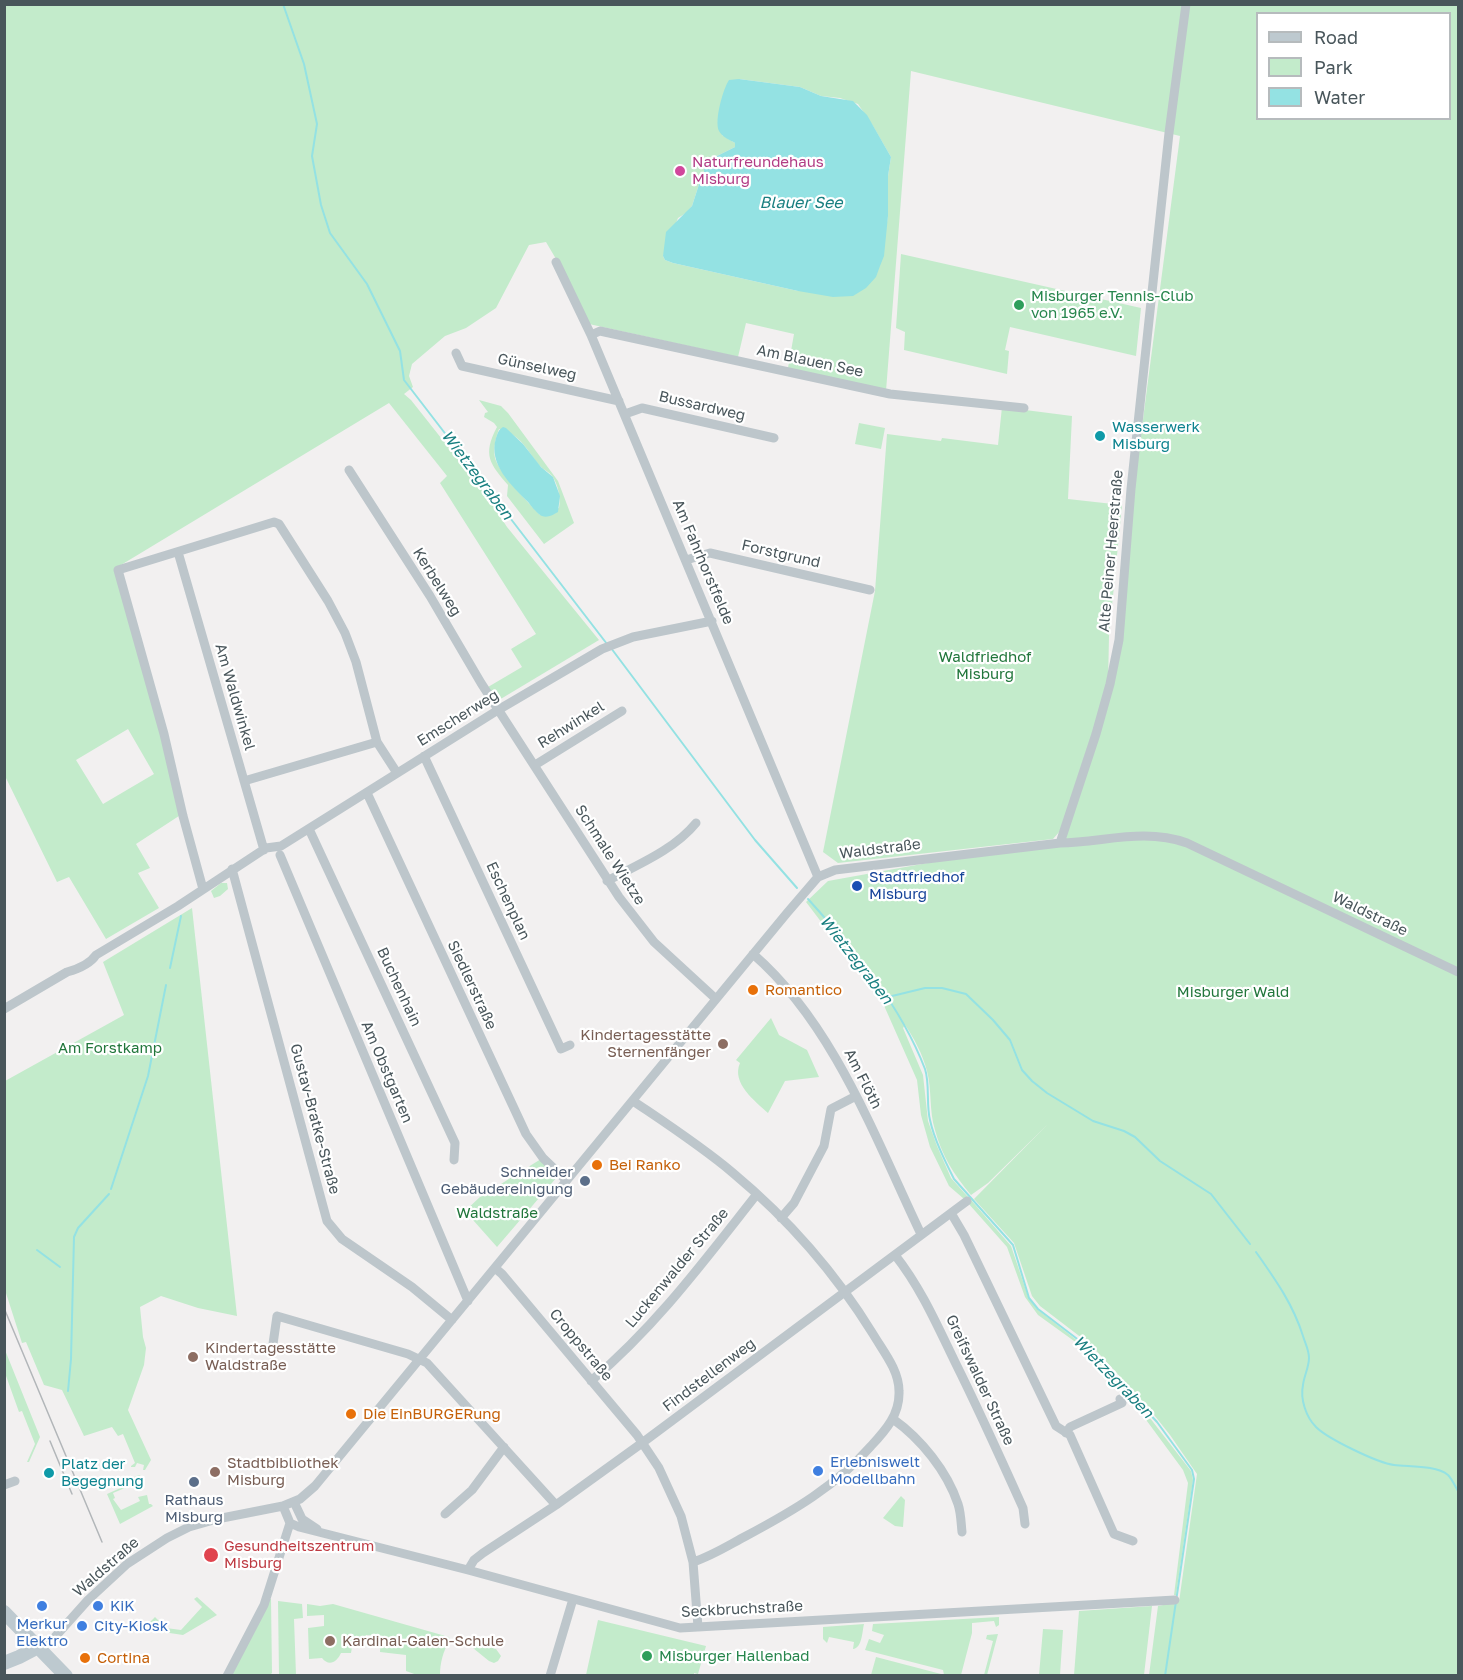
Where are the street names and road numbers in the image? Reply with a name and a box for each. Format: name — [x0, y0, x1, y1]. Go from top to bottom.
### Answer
street label: Am Blauen See — [755, 341, 865, 381]
street label: Günselweg — [496, 350, 578, 384]
street label: Bussardweg — [657, 387, 747, 425]
street label: Alte Peiner Heerstraße — [1095, 469, 1127, 633]
street label: Am Fahrhorstfelde — [669, 497, 737, 627]
street label: Forstgrund — [740, 536, 822, 572]
street label: Kerbelweg — [409, 545, 465, 619]
street label: Am Waldwinkel — [211, 642, 259, 752]
street label: Emscherweg — [414, 686, 502, 750]
street label: Rehwinkel — [534, 698, 608, 752]
street label: Schmale Wietze — [571, 802, 649, 908]
street label: Waldstraße — [838, 835, 922, 863]
street label: Eschenplan — [482, 859, 534, 943]
street label: Waldstraße — [1329, 888, 1411, 940]
street label: Siedlerstraße — [444, 938, 500, 1032]
street label: Buchenhain — [373, 944, 425, 1030]
street label: Am Obstgarten — [357, 1018, 417, 1126]
street label: Gustav-Bratke-Straße — [286, 1042, 344, 1196]
street label: Am Flöth — [840, 1046, 886, 1112]
street label: Luckenwalder Straße — [622, 1204, 732, 1332]
street label: Croppstraße — [546, 1305, 616, 1385]
street label: Greifswalder Straße — [942, 1312, 1018, 1448]
street label: Findstellenweg — [659, 1334, 759, 1416]
street label: Waldstraße — [69, 1533, 143, 1601]
street label: Seckbruchstraße — [681, 1597, 803, 1621]

